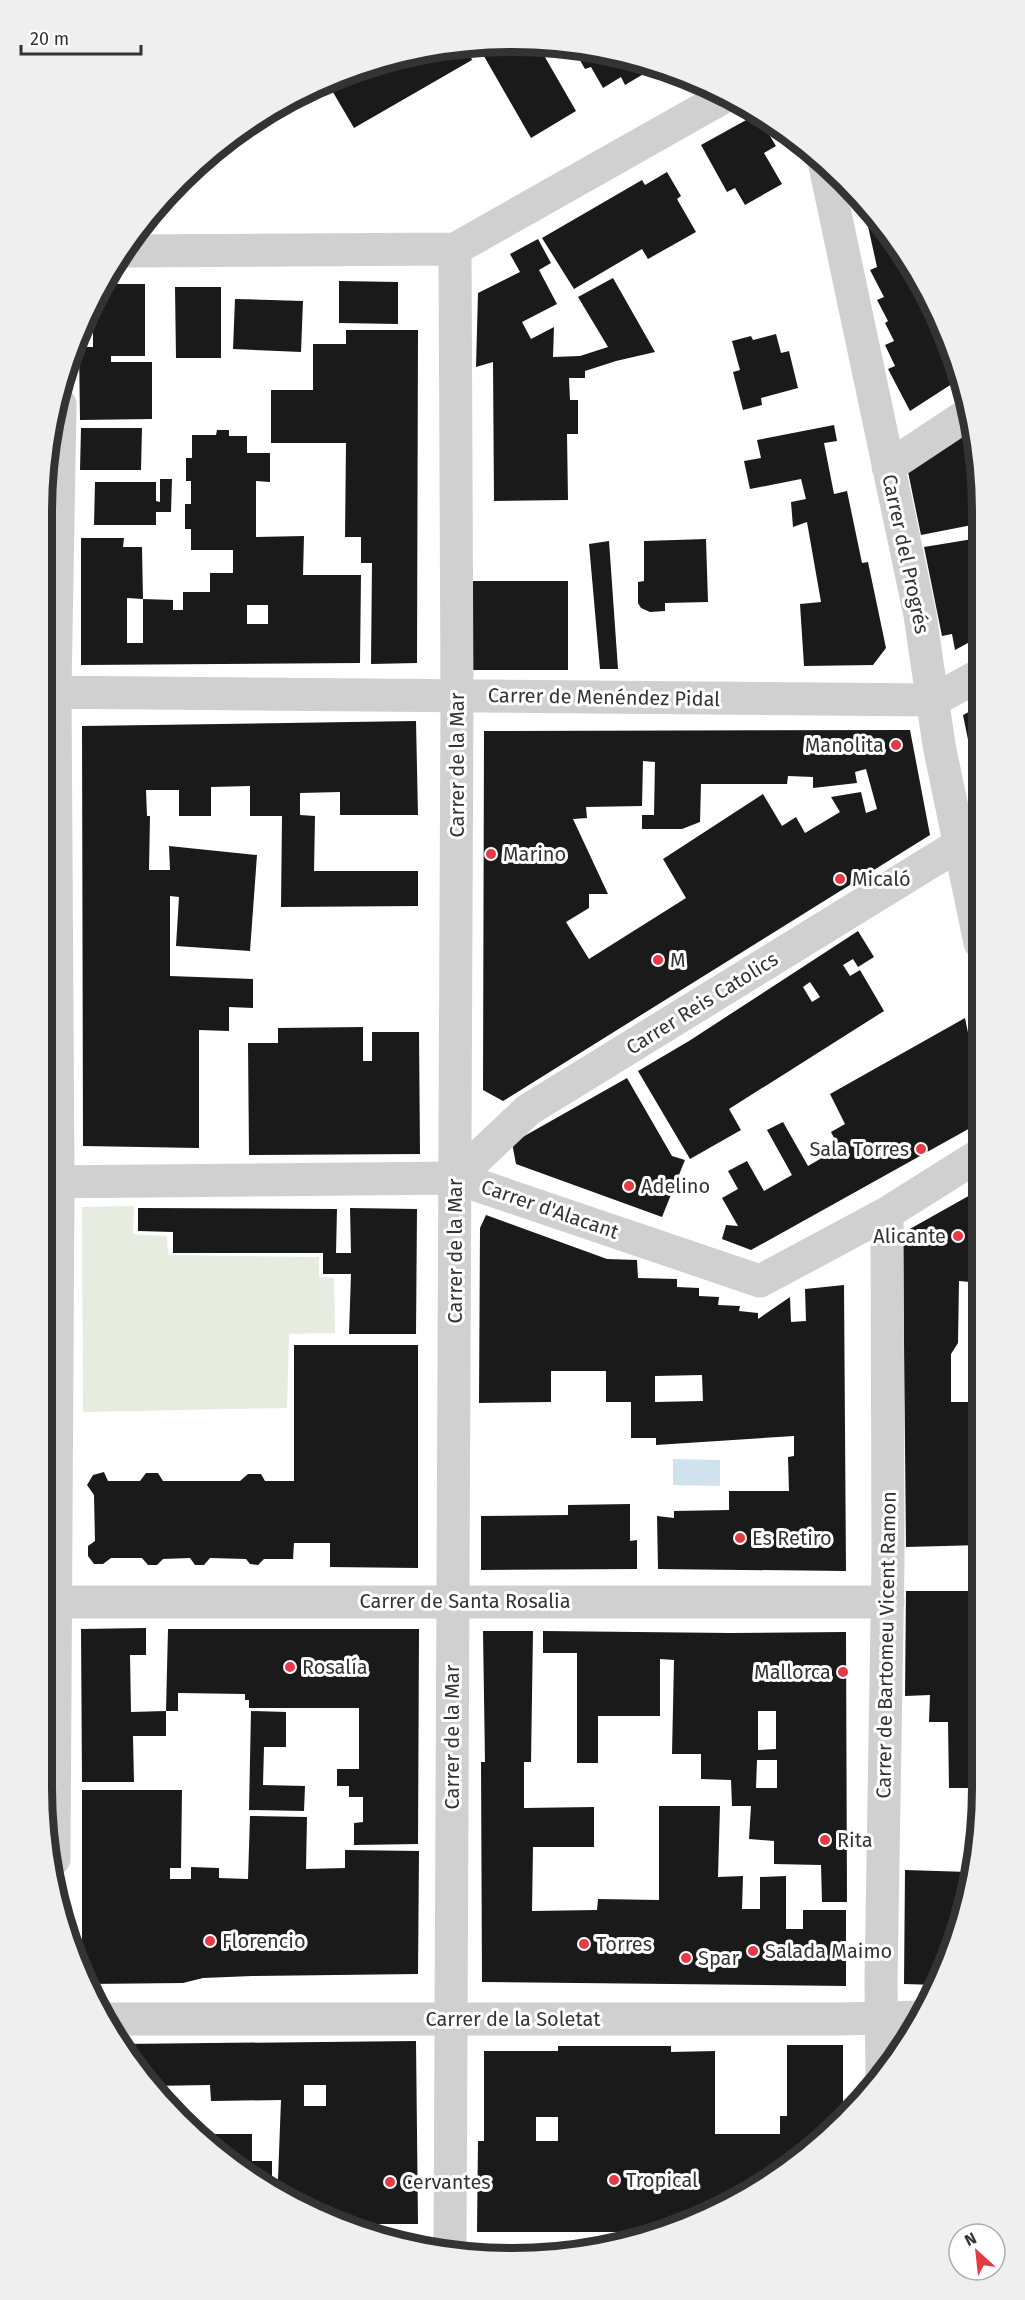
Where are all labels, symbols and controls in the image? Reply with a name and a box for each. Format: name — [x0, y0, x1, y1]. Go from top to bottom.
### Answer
scale bar — [21, 18, 141, 56]
text: 20 m — [30, 28, 69, 50]
street label: Carrer del Progrés — [877, 472, 935, 636]
street label: Carrer de Menéndez Pidal — [488, 683, 720, 711]
street label: Carrer de la Mar — [445, 692, 469, 837]
place label: Manolita — [805, 733, 884, 757]
marker: Manolita — [889, 738, 903, 752]
place label: Marino — [503, 842, 566, 866]
marker: Marino — [484, 847, 498, 861]
place label: Micaló — [852, 867, 911, 891]
marker: Micaló — [833, 872, 847, 886]
street label: Carrer Reis Catolics — [622, 947, 782, 1059]
place label: M — [670, 948, 686, 972]
marker: M — [651, 953, 665, 967]
place label: Sala Torres — [809, 1137, 909, 1161]
marker: Sala Torres — [914, 1142, 928, 1156]
street label: Carrer d'Alacant — [478, 1174, 623, 1244]
place label: Adelino — [641, 1174, 710, 1198]
street label: Carrer de la Mar — [443, 1178, 467, 1323]
marker: Adelino — [622, 1179, 636, 1193]
place label: Alicante — [873, 1224, 946, 1248]
marker: Alicante — [951, 1229, 965, 1243]
street label: Carrer de Bartomeu Vicent Ramon — [871, 1491, 901, 1799]
place label: Es Retiro — [752, 1526, 832, 1550]
marker: Es Retiro — [733, 1531, 747, 1545]
street label: Carrer de Santa Rosalia — [359, 1589, 571, 1613]
place label: Rosalía — [302, 1655, 368, 1679]
marker: Rosalía — [283, 1660, 297, 1674]
place label: Mallorca — [754, 1660, 831, 1684]
street label: Carrer de la Mar — [440, 1664, 464, 1809]
marker: Mallorca — [836, 1665, 850, 1679]
place label: Rita — [837, 1828, 873, 1852]
marker: Rita — [818, 1833, 832, 1847]
place label: Florencio — [222, 1929, 306, 1953]
place label: Torres — [596, 1932, 652, 1956]
marker: Florencio — [203, 1934, 217, 1948]
marker: Torres — [577, 1937, 591, 1951]
place label: Salada Maimo — [765, 1939, 892, 1963]
marker: Salada Maimo — [746, 1944, 760, 1958]
place label: Spar — [698, 1946, 739, 1970]
marker: Spar — [679, 1951, 693, 1965]
street label: Carrer de la Soletat — [425, 2007, 601, 2031]
place label: Tropical — [626, 2168, 698, 2192]
place label: Cervantes — [402, 2170, 491, 2194]
marker: Tropical — [607, 2173, 621, 2187]
marker: Cervantes — [383, 2175, 397, 2189]
north arrow — [947, 2222, 1007, 2282]
text: N — [961, 2228, 979, 2250]

